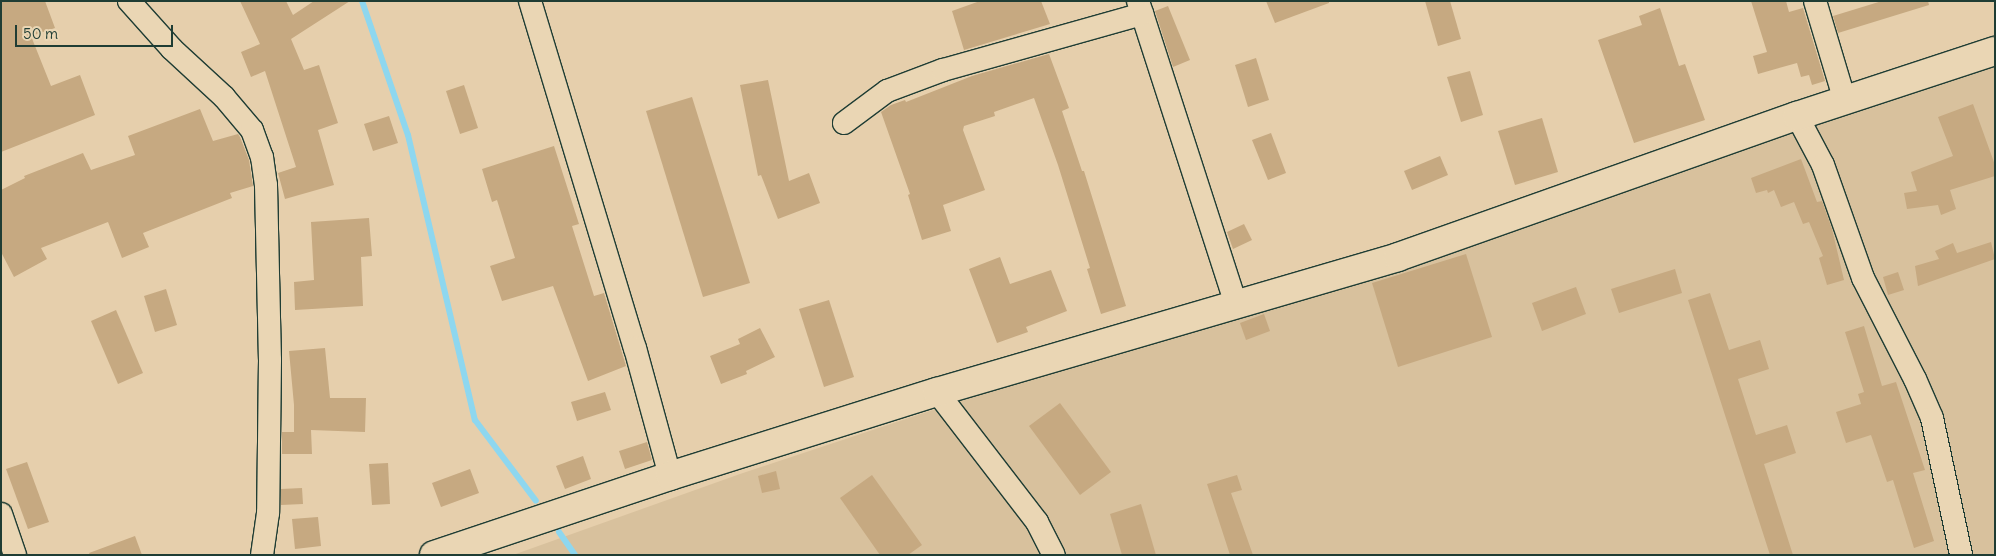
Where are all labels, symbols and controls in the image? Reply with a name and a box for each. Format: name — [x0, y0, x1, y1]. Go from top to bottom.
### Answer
scale bar — [18, 15, 175, 47]
text: 50 m — [23, 24, 58, 43]

